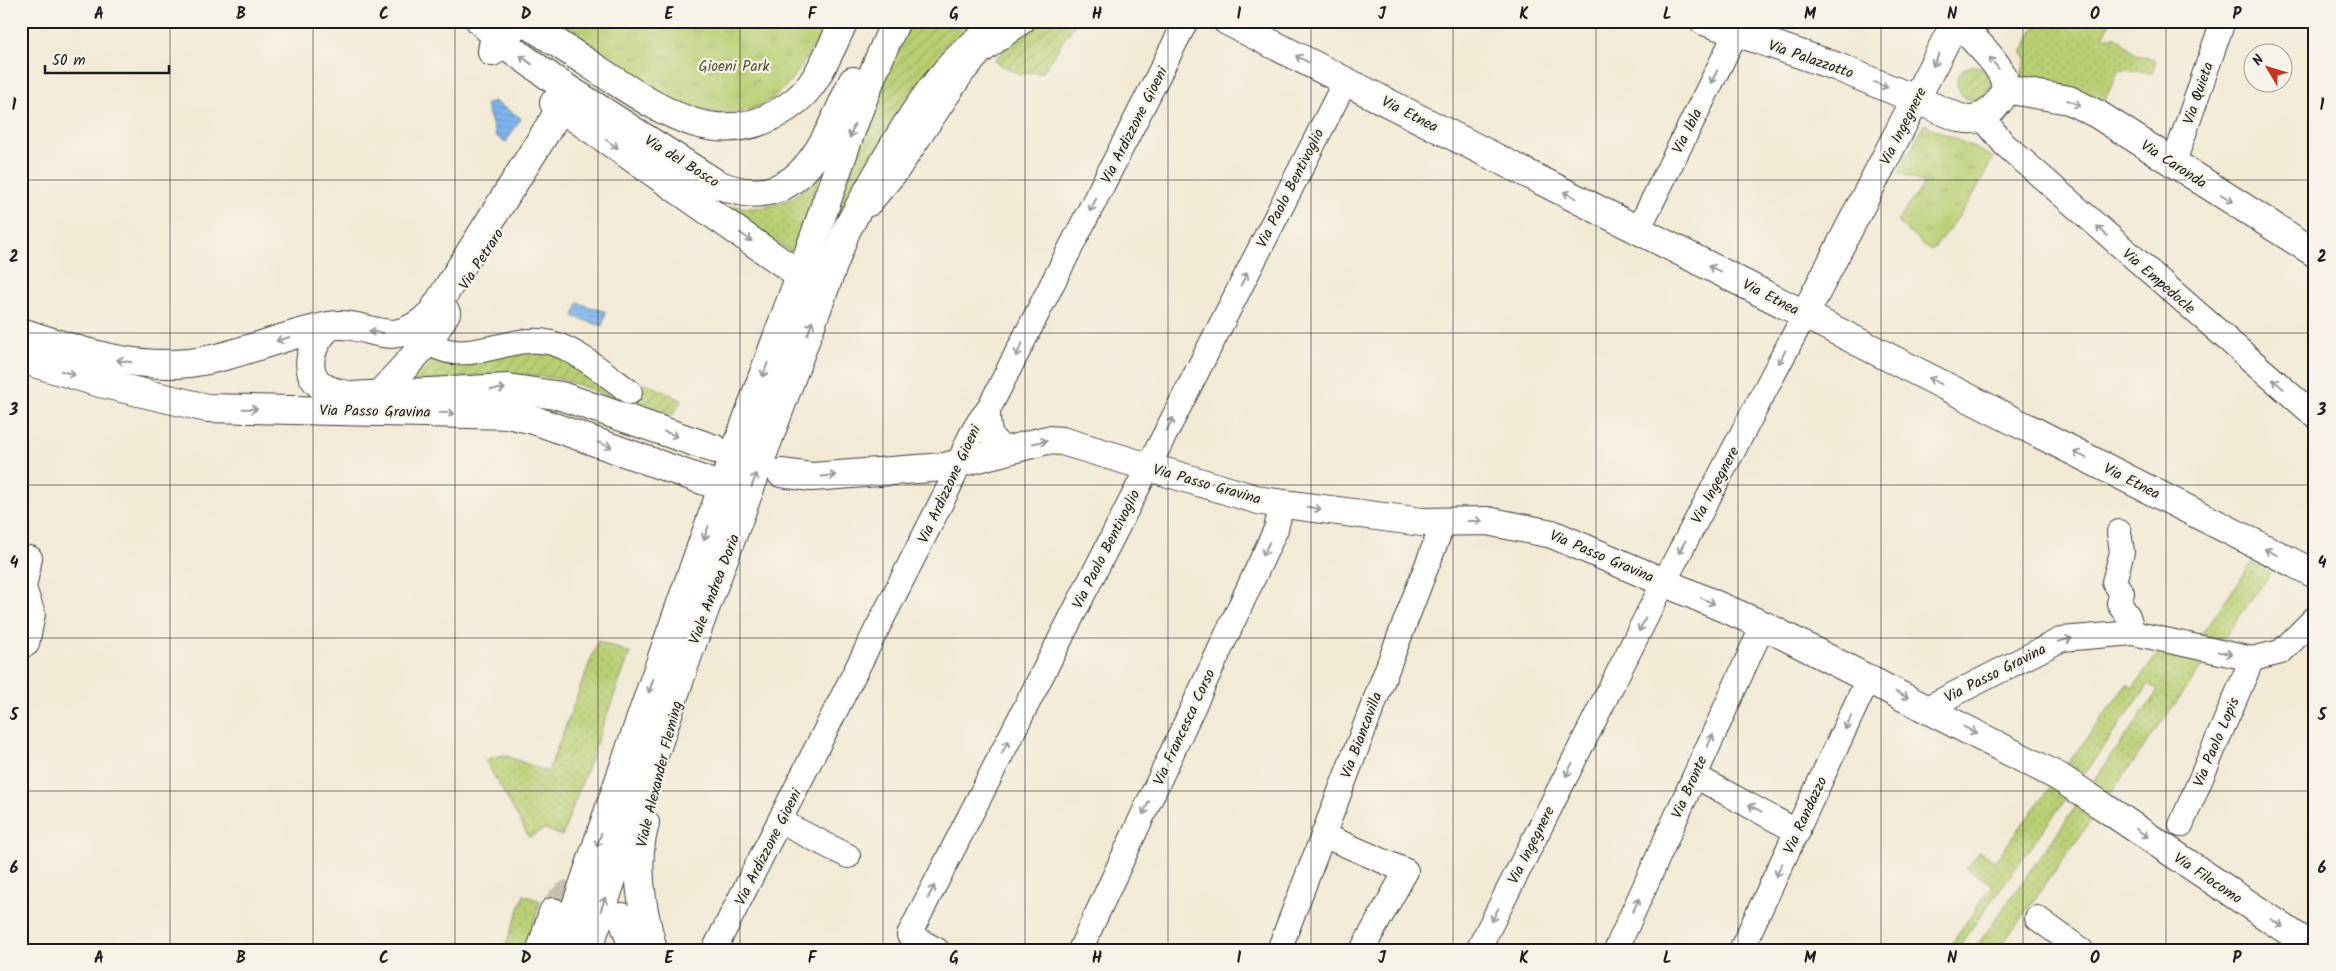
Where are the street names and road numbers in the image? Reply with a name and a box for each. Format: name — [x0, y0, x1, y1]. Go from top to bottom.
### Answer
street label: Via Palazzotto — [1765, 34, 1857, 86]
street label: Via Quieta — [2177, 59, 2221, 128]
street label: Via Ardizzone Gioeni — [1095, 62, 1175, 188]
street label: Via Ingegnere — [1874, 83, 1934, 170]
street label: Via Etnea — [1377, 90, 1442, 139]
street label: Via Ibla — [1666, 105, 1709, 158]
street label: Via Paolo Bentivoglio — [1250, 124, 1331, 252]
street label: Via del Bosco — [639, 129, 724, 195]
street label: Via Caronda — [2136, 134, 2211, 195]
street label: Via Petraro — [453, 224, 511, 295]
street label: Via Empedocle — [2116, 243, 2201, 321]
street label: Via Etnea — [1738, 273, 1803, 322]
street label: Via Passo Gravina — [319, 399, 431, 425]
street label: Via Ardizzone Gioeni — [912, 420, 989, 548]
street label: Via Ingegnere — [1685, 442, 1746, 529]
street label: Via Etnea — [2099, 457, 2164, 506]
street label: Via Passo Gravina — [1150, 458, 1264, 512]
street label: Via Paolo Bentivoglio — [1066, 485, 1147, 613]
street label: Via Passo Gravina — [1546, 524, 1658, 590]
street label: Viale Andrea Doria — [683, 531, 747, 648]
street label: Via Passo Gravina — [1940, 638, 2051, 710]
street label: Via Francesca Corso — [1147, 665, 1222, 790]
street label: Via Biancavilla — [1334, 689, 1389, 782]
street label: Via Paolo Lopis — [2187, 693, 2247, 791]
street label: Viale Alexander Fleming — [630, 699, 690, 850]
street label: Via Bronte — [1665, 752, 1714, 823]
street label: Via Randazzo — [1778, 773, 1834, 858]
street label: Via Ardizzone Gioeni — [729, 784, 809, 910]
street label: Via Ingegnere — [1502, 802, 1562, 889]
street label: Via Filocomo — [2168, 847, 2247, 911]

